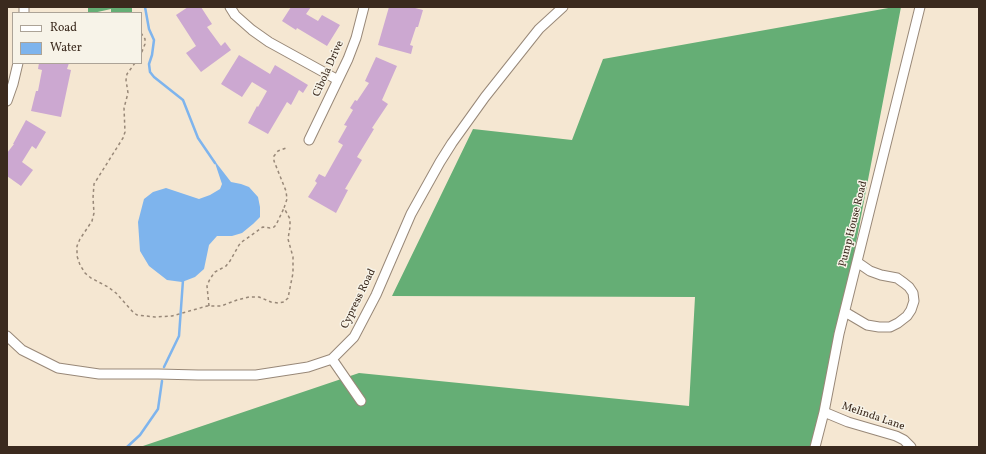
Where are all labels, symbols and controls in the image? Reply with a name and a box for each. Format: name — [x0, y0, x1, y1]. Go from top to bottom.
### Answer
legend — [12, 12, 142, 64]
text: Road — [50, 20, 77, 36]
street label: Cibola Drive — [311, 39, 347, 99]
text: Water — [50, 40, 82, 56]
street label: Pump House Road — [837, 180, 871, 268]
street label: Cypress Road — [339, 267, 379, 331]
street label: Melinda Lane — [840, 400, 906, 434]

